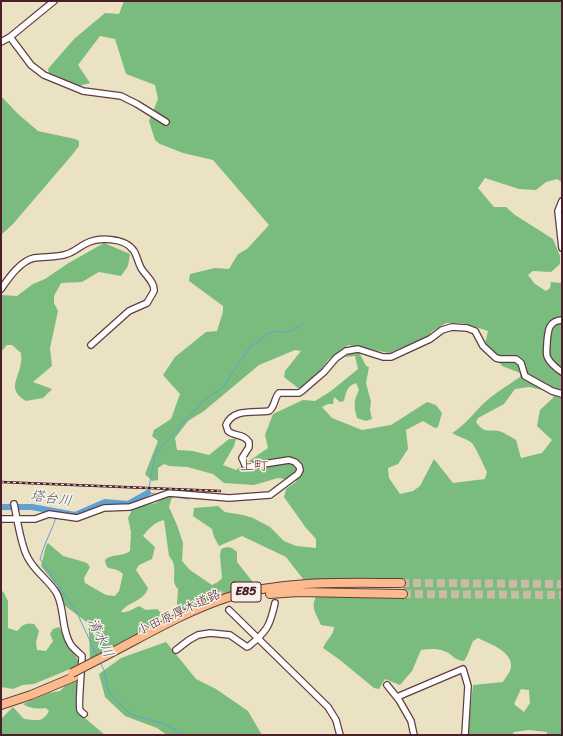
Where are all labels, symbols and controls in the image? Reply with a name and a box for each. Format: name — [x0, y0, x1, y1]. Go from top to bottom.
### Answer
district label: 上町 — [240, 458, 268, 474]
water label: 塔台川 — [29, 488, 73, 510]
road number: E85 — [231, 582, 261, 602]
street label: 小田原厚木道路 — [134, 587, 224, 639]
water label: 清水川 — [84, 615, 116, 661]

